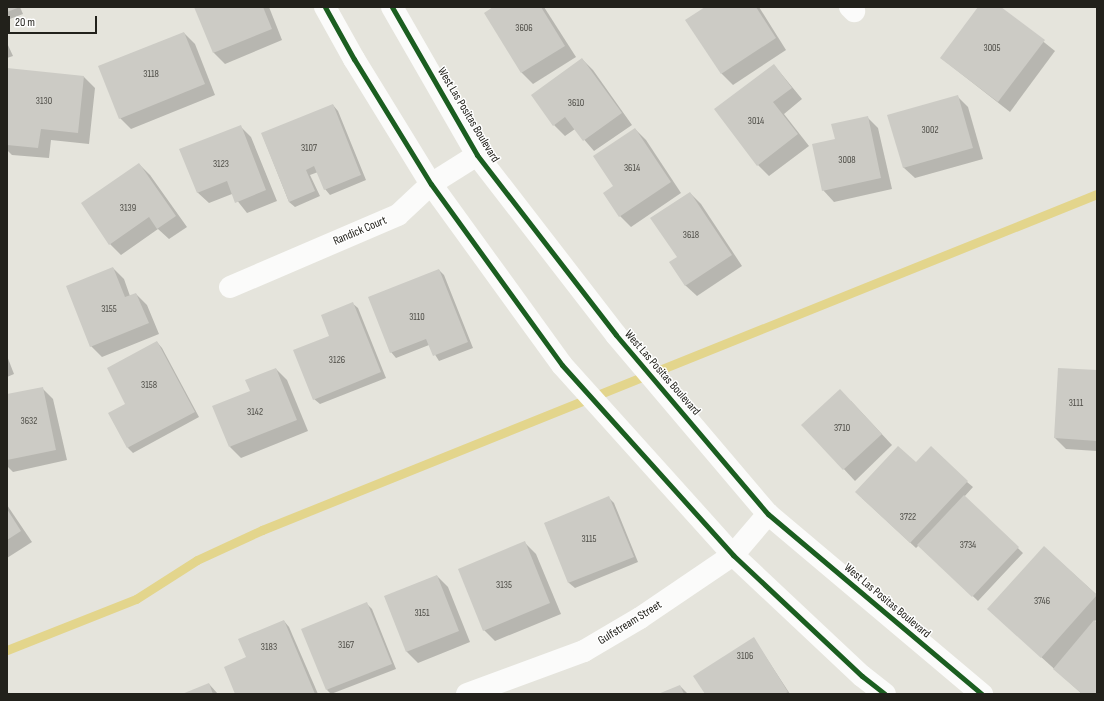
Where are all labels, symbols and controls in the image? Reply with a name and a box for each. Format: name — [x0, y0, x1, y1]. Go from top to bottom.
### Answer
scale bar — [10, 8, 99, 34]
text: 20 m — [15, 15, 35, 30]
house number: 3606 — [515, 23, 533, 35]
house number: 3005 — [983, 43, 1001, 55]
street label: West Las Positas Boulevard — [434, 65, 502, 165]
house number: 3118 — [143, 69, 159, 81]
house number: 3130 — [36, 96, 52, 108]
house number: 3610 — [568, 98, 584, 110]
house number: 3014 — [748, 116, 764, 128]
house number: 3002 — [921, 125, 939, 137]
house number: 3107 — [301, 143, 317, 155]
house number: 3008 — [838, 155, 856, 167]
house number: 3123 — [213, 159, 229, 171]
house number: 3614 — [624, 163, 640, 175]
house number: 3139 — [120, 203, 136, 215]
street label: Randick Court — [331, 213, 389, 249]
house number: 3618 — [683, 230, 699, 242]
house number: 3155 — [101, 304, 117, 316]
house number: 3110 — [409, 312, 425, 324]
street label: West Las Positas Boulevard — [621, 327, 703, 419]
house number: 3126 — [329, 355, 345, 367]
house number: 3158 — [141, 380, 157, 392]
house number: 3111 — [1069, 398, 1083, 410]
house number: 3142 — [247, 407, 263, 419]
house number: 3632 — [21, 416, 37, 428]
house number: 3710 — [834, 423, 850, 435]
house number: 3722 — [900, 512, 916, 524]
house number: 3115 — [581, 534, 597, 546]
house number: 3734 — [960, 540, 976, 552]
street label: West Las Positas Boulevard — [841, 561, 933, 641]
house number: 3135 — [496, 580, 512, 592]
house number: 3746 — [1034, 596, 1050, 608]
street label: Gulfstream Street — [596, 598, 664, 648]
house number: 3151 — [414, 608, 430, 620]
house number: 3167 — [338, 640, 354, 652]
house number: 3183 — [261, 642, 277, 654]
house number: 3106 — [737, 651, 753, 663]

